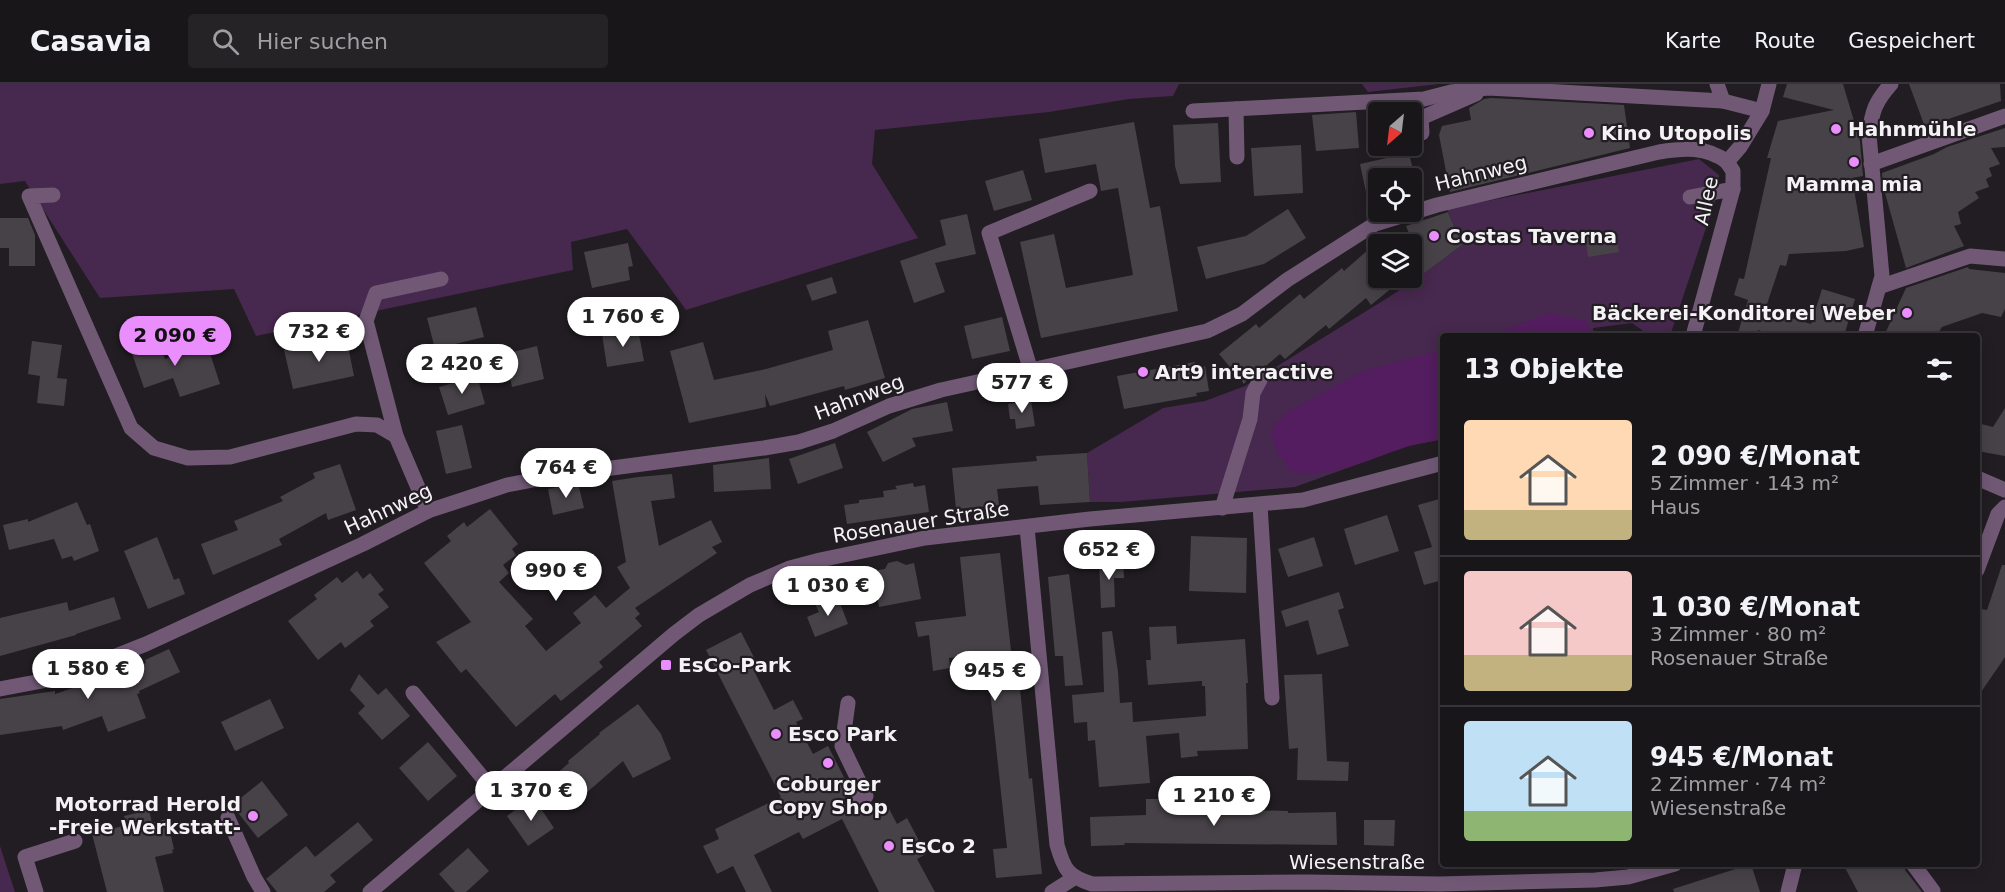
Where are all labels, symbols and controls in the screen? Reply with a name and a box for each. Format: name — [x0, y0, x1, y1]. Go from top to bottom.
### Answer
search box — [188, 14, 608, 68]
text: Casavia — [30, 25, 152, 58]
icon: search — [209, 25, 242, 58]
text: Hier suchen — [257, 29, 388, 54]
text: Karte — [1665, 29, 1721, 53]
text: Route — [1754, 29, 1815, 53]
text: Gespeichert — [1848, 29, 1975, 53]
north arrow — [1368, 102, 1422, 156]
map controls — [1368, 102, 1422, 288]
place label: Hahnmühle — [1848, 117, 1976, 141]
place label: Kino Utopolis — [1601, 121, 1752, 145]
marker: Hahnmühle — [1829, 122, 1843, 136]
marker: Kino Utopolis — [1582, 126, 1596, 140]
street label: Hahnweg — [1432, 150, 1530, 196]
marker: Mamma mia — [1847, 155, 1861, 169]
button: locate — [1368, 168, 1422, 222]
place label: Mamma mia — [1786, 172, 1922, 196]
street label: Allee — [1689, 174, 1723, 228]
place label: Costas Taverna — [1446, 224, 1617, 248]
marker: Costas Taverna — [1427, 229, 1441, 243]
button: layers — [1368, 234, 1422, 288]
pin: 1 760 € — [568, 297, 678, 348]
place label: Bäckerei-Konditorei Weber — [1592, 301, 1895, 325]
text: 1 760 € — [581, 304, 665, 328]
marker: Bäckerei-Konditorei Weber — [1900, 306, 1914, 320]
pin: 732 € — [277, 312, 361, 363]
pin: 2 090 € — [120, 316, 230, 367]
text: 732 € — [288, 319, 350, 343]
text: 2 090 € — [133, 323, 217, 347]
pin: 2 420 € — [407, 344, 517, 395]
text: 2 420 € — [420, 351, 504, 375]
icon: filters — [1923, 353, 1956, 386]
text: 13 Objekte — [1464, 354, 1624, 384]
place label: Art9 interactive — [1155, 360, 1333, 384]
pin: 577 € — [980, 363, 1064, 414]
marker: Art9 interactive — [1136, 365, 1150, 379]
street label: Hahnweg — [811, 369, 907, 425]
text: 577 € — [991, 370, 1053, 394]
text: 2 090 €/Monat — [1650, 441, 1860, 471]
icon: home — [1512, 444, 1584, 516]
pin: 764 € — [524, 448, 608, 499]
text: 764 € — [535, 455, 597, 479]
text: 5 Zimmer · 143 m² — [1650, 471, 1839, 495]
street label: Hahnweg — [340, 478, 436, 540]
text: Haus — [1650, 495, 1700, 519]
street label: Rosenauer Straße — [831, 496, 1011, 548]
pin: 652 € — [1067, 530, 1151, 581]
text: 652 € — [1078, 537, 1140, 561]
pin: 990 € — [514, 551, 598, 602]
text: 990 € — [525, 558, 587, 582]
pin: 1 030 € — [773, 566, 883, 617]
text: 1 030 € — [786, 573, 870, 597]
text: 1 030 €/Monat — [1650, 592, 1860, 622]
icon: home — [1512, 595, 1584, 667]
text: 3 Zimmer · 80 m² — [1650, 622, 1826, 646]
text: Rosenauer Straße — [1650, 646, 1828, 670]
pin: 1 580 € — [33, 649, 143, 700]
pin: 945 € — [953, 651, 1037, 702]
place label: EsCo-Park — [678, 653, 792, 677]
text: 1 580 € — [46, 656, 130, 680]
marker: EsCo-Park — [659, 658, 673, 672]
text: 945 € — [964, 658, 1026, 682]
place label: Esco Park — [788, 722, 898, 746]
marker: Esco Park — [769, 727, 783, 741]
text: 945 €/Monat — [1650, 742, 1833, 772]
icon: home — [1512, 745, 1584, 817]
marker: Coburger Copy Shop — [821, 756, 835, 770]
pin: 1 370 € — [476, 771, 586, 822]
place label: Coburger Copy Shop — [768, 772, 888, 819]
text: 2 Zimmer · 74 m² — [1650, 772, 1826, 796]
pin: 1 210 € — [1159, 776, 1269, 827]
text: 1 370 € — [489, 778, 573, 802]
text: 1 210 € — [1172, 783, 1256, 807]
place label: Motorrad Herold -Freie Werkstatt- — [49, 792, 241, 839]
text: Wiesenstraße — [1650, 796, 1786, 820]
marker: Motorrad Herold -Freie Werkstatt- — [246, 809, 260, 823]
place label: EsCo 2 — [901, 834, 976, 858]
marker: EsCo 2 — [882, 839, 896, 853]
street label: Wiesenstraße — [1289, 850, 1425, 874]

